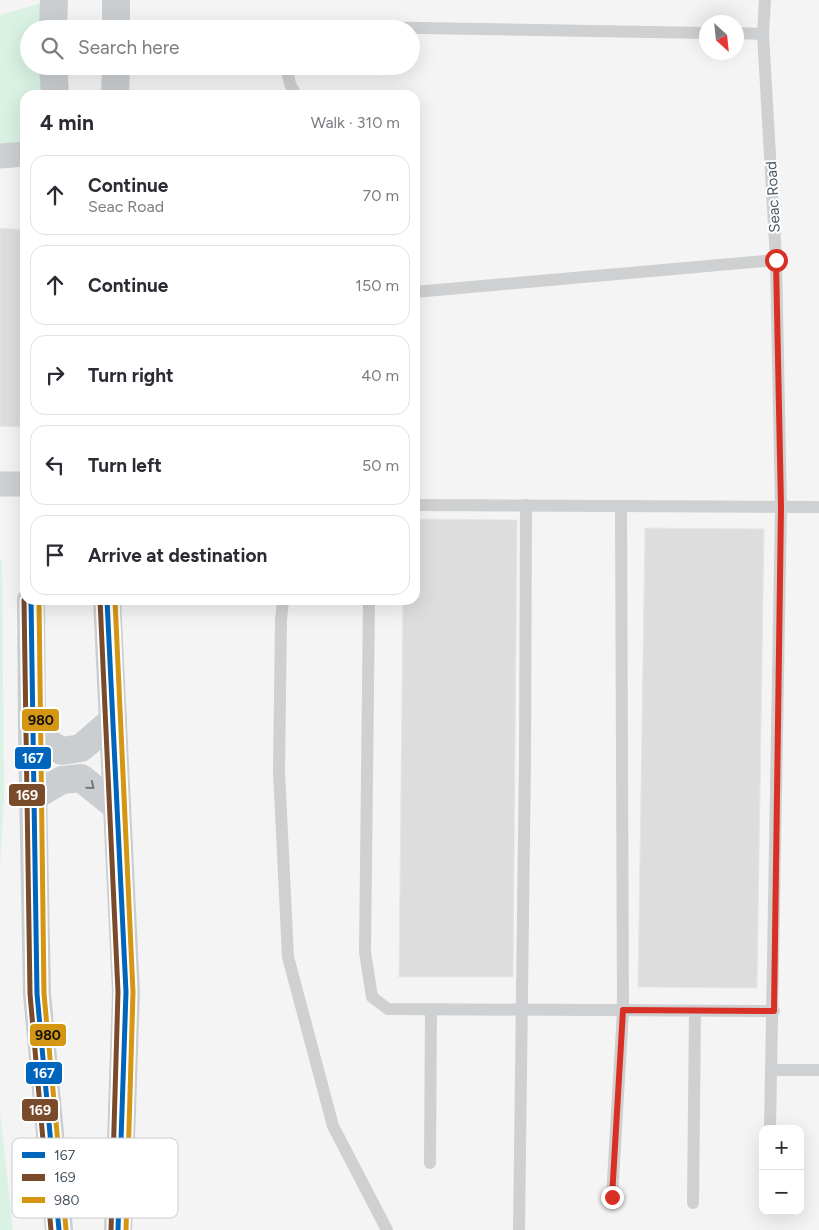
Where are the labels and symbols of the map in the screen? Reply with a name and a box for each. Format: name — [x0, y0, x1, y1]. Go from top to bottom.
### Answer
north arrow — [699, 15, 744, 60]
street label: Seac Road — [762, 161, 784, 233]
route start — [765, 249, 788, 272]
line badge: 980 — [21, 708, 60, 732]
text: 980 — [28, 712, 54, 729]
line badge: 167 — [14, 746, 52, 770]
text: 167 — [22, 750, 44, 767]
one-way arrow — [86, 781, 95, 790]
line badge: 169 — [8, 783, 46, 807]
text: 169 — [16, 787, 38, 804]
line badge: 980 — [29, 1023, 67, 1047]
text: 980 — [35, 1027, 61, 1044]
line badge: 167 — [25, 1061, 63, 1085]
text: 167 — [33, 1065, 55, 1082]
line badge: 169 — [21, 1098, 59, 1122]
text: 169 — [29, 1102, 51, 1119]
legend — [12, 1138, 178, 1218]
text: 167 — [54, 1147, 76, 1164]
text: 169 — [54, 1169, 76, 1186]
route end — [601, 1186, 624, 1209]
text: 980 — [54, 1192, 80, 1209]

